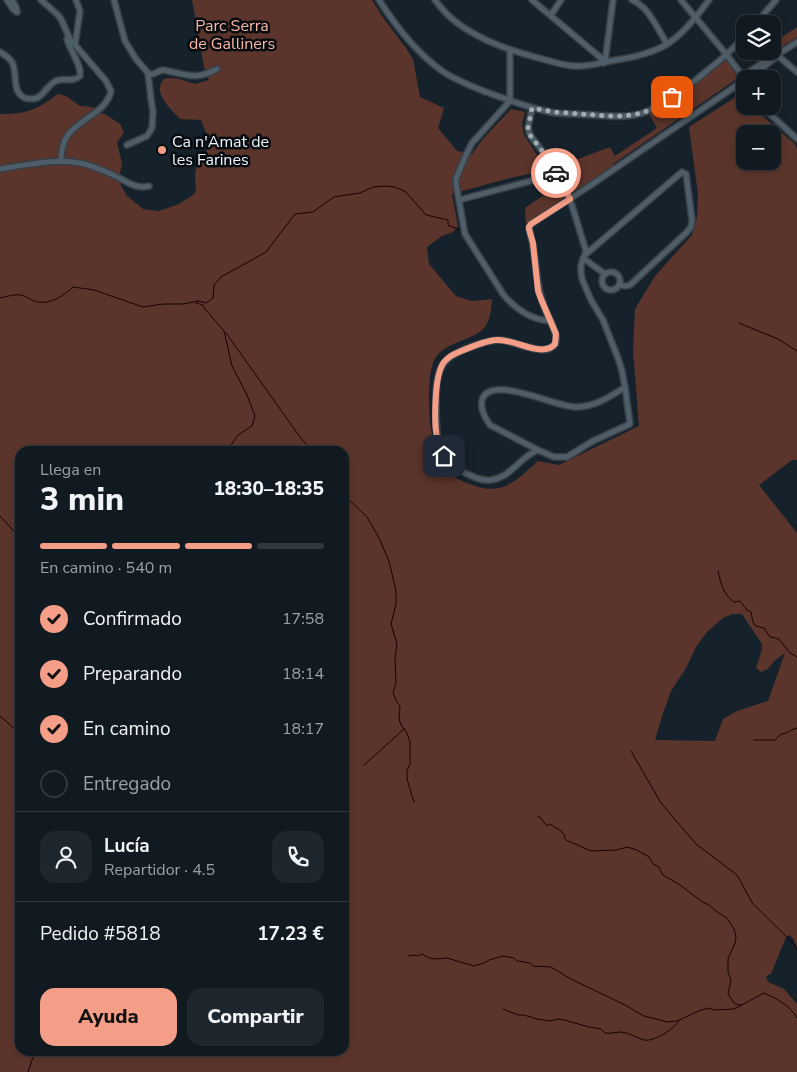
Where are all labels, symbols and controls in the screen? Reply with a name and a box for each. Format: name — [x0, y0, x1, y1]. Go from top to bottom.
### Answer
park label: Parc Serra de Galliners — [189, 15, 275, 55]
map controls — [736, 15, 781, 170]
button: layers — [736, 15, 781, 60]
button: + — [736, 70, 781, 115]
pin — [651, 76, 693, 118]
icon: bag — [658, 83, 686, 111]
button: − — [736, 125, 781, 170]
place label: Ca n'Amat de les Farines — [172, 131, 269, 171]
marker: Ca n'Amat de les Farines — [156, 144, 168, 156]
courier — [531, 148, 581, 198]
icon: car — [542, 159, 570, 187]
pin — [423, 435, 465, 477]
icon: home — [430, 442, 458, 470]
text: Llega en — [40, 459, 101, 481]
text: 18:30–18:35 — [213, 476, 324, 502]
text: 3 min — [40, 478, 124, 521]
text: En camino · 540 m — [40, 557, 172, 579]
icon: check — [40, 605, 68, 633]
text: Confirmado — [83, 606, 182, 632]
text: 17:58 — [282, 608, 324, 630]
icon: check — [40, 660, 68, 688]
text: Preparando — [83, 661, 182, 687]
text: 18:14 — [282, 663, 324, 685]
icon: check — [40, 715, 68, 743]
text: En camino — [83, 716, 171, 742]
text: 18:17 — [282, 718, 324, 740]
text: Entregado — [83, 771, 171, 797]
button: person — [40, 831, 92, 883]
button: phone — [272, 831, 324, 883]
text: Lucía — [104, 833, 150, 859]
text: Repartidor · 4.5 — [104, 859, 215, 881]
text: Pedido #5818 — [40, 921, 161, 947]
text: 17.23 € — [257, 921, 324, 947]
button: Ayuda — [40, 988, 177, 1046]
button: Compartir — [187, 988, 324, 1046]

